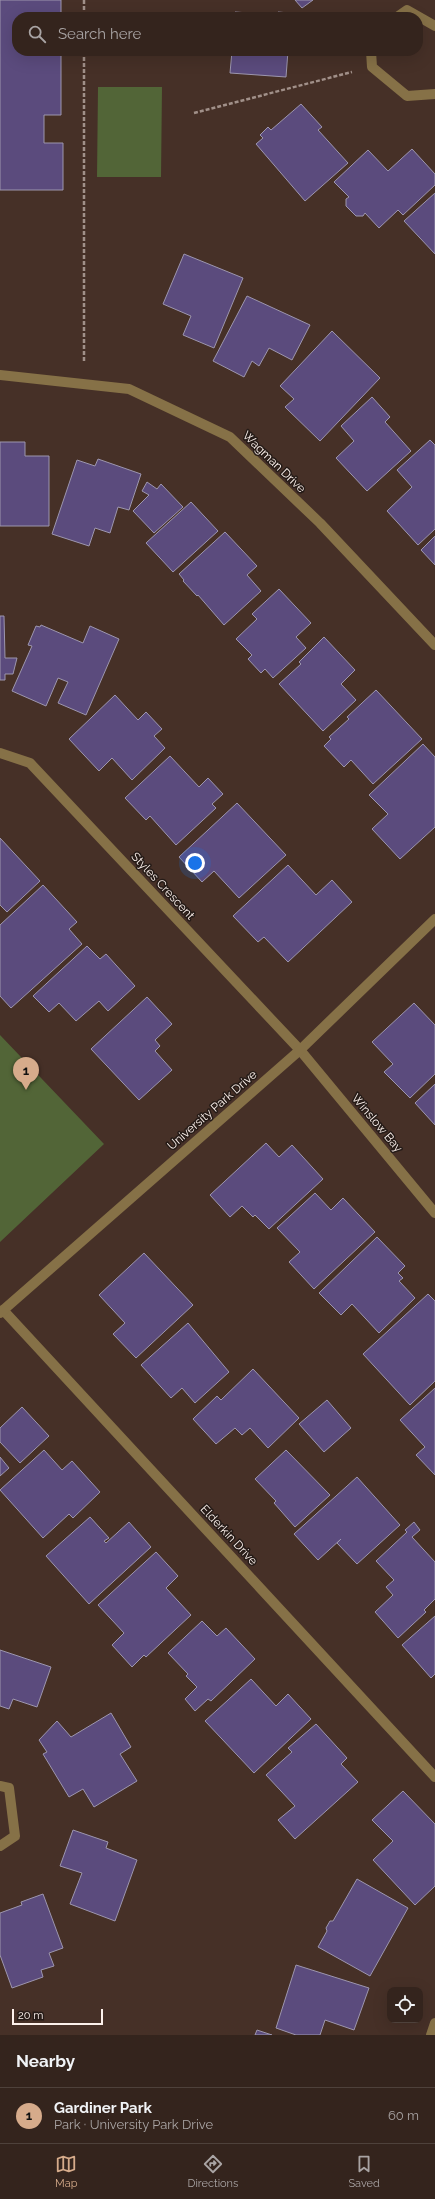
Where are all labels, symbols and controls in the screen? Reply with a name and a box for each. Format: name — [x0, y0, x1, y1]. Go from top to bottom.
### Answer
search box — [12, 12, 423, 56]
icon: search — [26, 23, 48, 45]
text: Search here — [58, 25, 141, 43]
street label: Wagman Drive — [240, 428, 308, 496]
street label: Styles Crescent — [128, 850, 198, 922]
your location — [185, 853, 205, 873]
pin: 1 — [13, 1057, 39, 1090]
street label: University Park Drive — [164, 1067, 260, 1153]
street label: Winslow Bay — [349, 1091, 406, 1155]
street label: Elderkin Drive — [198, 1502, 260, 1568]
map controls — [387, 1987, 423, 2023]
button: locate — [387, 1987, 423, 2023]
scale bar — [12, 2007, 103, 2026]
text: 20 m — [18, 2009, 43, 2022]
text: Nearby — [16, 2051, 75, 2071]
text: Gardiner Park — [54, 2099, 152, 2117]
text: 1 — [26, 2108, 32, 2123]
text: 60 m — [388, 2108, 419, 2123]
text: Park · University Park Drive — [54, 2117, 213, 2132]
tab: Map — [55, 2153, 77, 2190]
tab: Directions — [188, 2153, 238, 2190]
tab: Saved — [348, 2153, 380, 2190]

